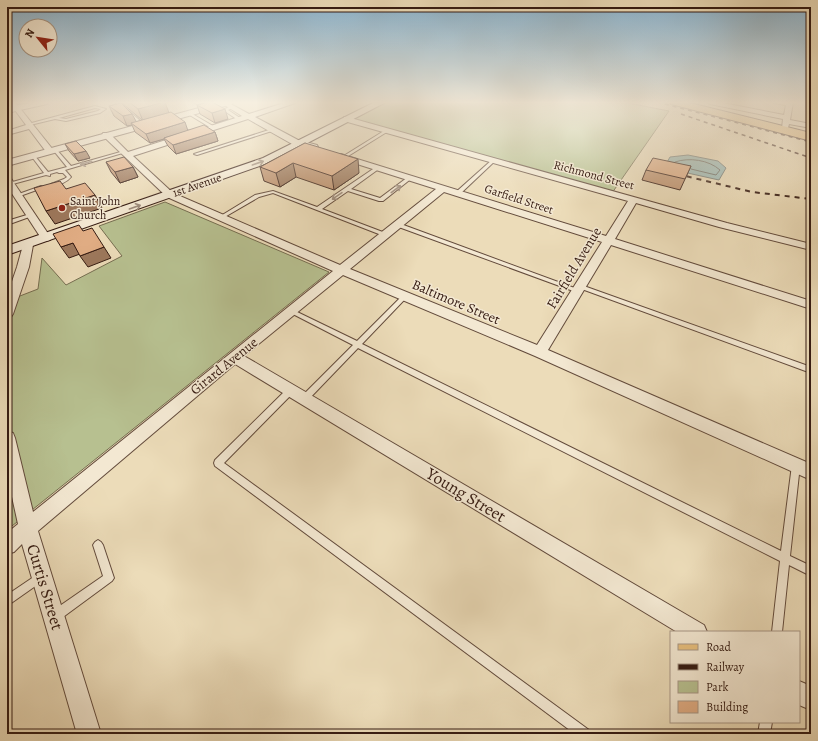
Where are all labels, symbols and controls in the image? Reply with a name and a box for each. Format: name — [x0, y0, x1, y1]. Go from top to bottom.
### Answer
north arrow — [18, 18, 58, 58]
text: N — [21, 26, 38, 40]
street label: Richmond Street — [552, 157, 636, 193]
one-way arrow — [251, 159, 263, 167]
one-way arrow — [80, 160, 93, 167]
street label: 1st Avenue — [170, 169, 224, 201]
street label: Garfield Street — [482, 180, 556, 218]
one-way arrow — [390, 185, 401, 193]
one-way arrow — [331, 192, 342, 200]
place label: Saint John Church — [70, 193, 121, 223]
one-way arrow — [129, 202, 141, 210]
marker: Saint John Church — [57, 203, 67, 213]
street label: Fairfield Avenue — [542, 224, 606, 312]
street label: Baltimore Street — [409, 275, 503, 329]
street label: Girard Avenue — [186, 333, 262, 399]
street label: Young Street — [421, 462, 510, 528]
street label: Curtis Street — [21, 541, 69, 633]
legend — [670, 631, 800, 723]
text: Road — [706, 639, 732, 655]
text: Railway — [706, 659, 745, 675]
text: Park — [706, 679, 729, 695]
text: Building — [706, 699, 748, 715]

